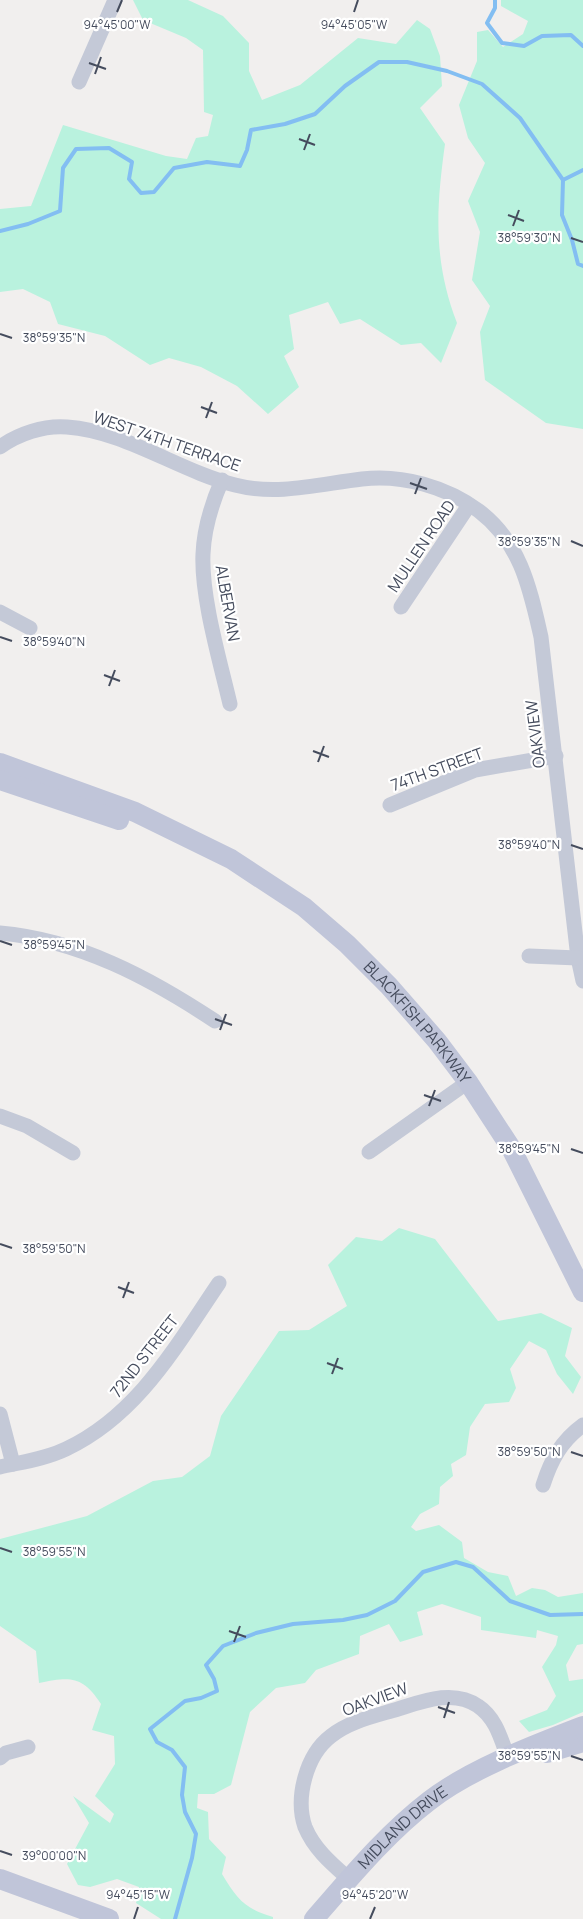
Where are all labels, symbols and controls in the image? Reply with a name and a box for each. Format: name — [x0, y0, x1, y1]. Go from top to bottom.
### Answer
text: 94°45'00"W — [83, 16, 151, 33]
text: 94°45'05"W — [321, 16, 388, 33]
text: 38°59'30"N — [498, 229, 560, 246]
text: 38°59'35"N — [23, 329, 85, 346]
street label: WEST 74TH TERRACE — [90, 405, 244, 477]
street label: MULLEN ROAD — [382, 495, 460, 596]
text: 38°59'35"N — [498, 533, 560, 550]
street label: ALBERVAN — [210, 563, 246, 643]
text: 38°59'40"N — [23, 633, 85, 650]
street label: OAKVIEW — [520, 699, 550, 769]
street label: 74TH STREET — [388, 742, 487, 796]
text: 38°59'40"N — [498, 836, 560, 853]
text: 38°59'45"N — [23, 936, 85, 953]
street label: BLACKFISH PARKWAY — [359, 956, 476, 1088]
text: 38°59'45"N — [498, 1140, 560, 1157]
text: 38°59'50"N — [22, 1240, 86, 1257]
street label: 72ND STREET — [105, 1310, 184, 1402]
text: 38°59'50"N — [497, 1443, 561, 1460]
text: 38°59'55"N — [23, 1543, 85, 1560]
street label: OAKVIEW — [339, 1677, 411, 1721]
text: 38°59'55"N — [498, 1747, 560, 1764]
street label: MIDLAND DRIVE — [353, 1780, 452, 1873]
text: 39°00'00"N — [22, 1847, 86, 1864]
text: 94°45'15"W — [106, 1886, 171, 1903]
text: 94°45'20"W — [342, 1886, 409, 1903]

